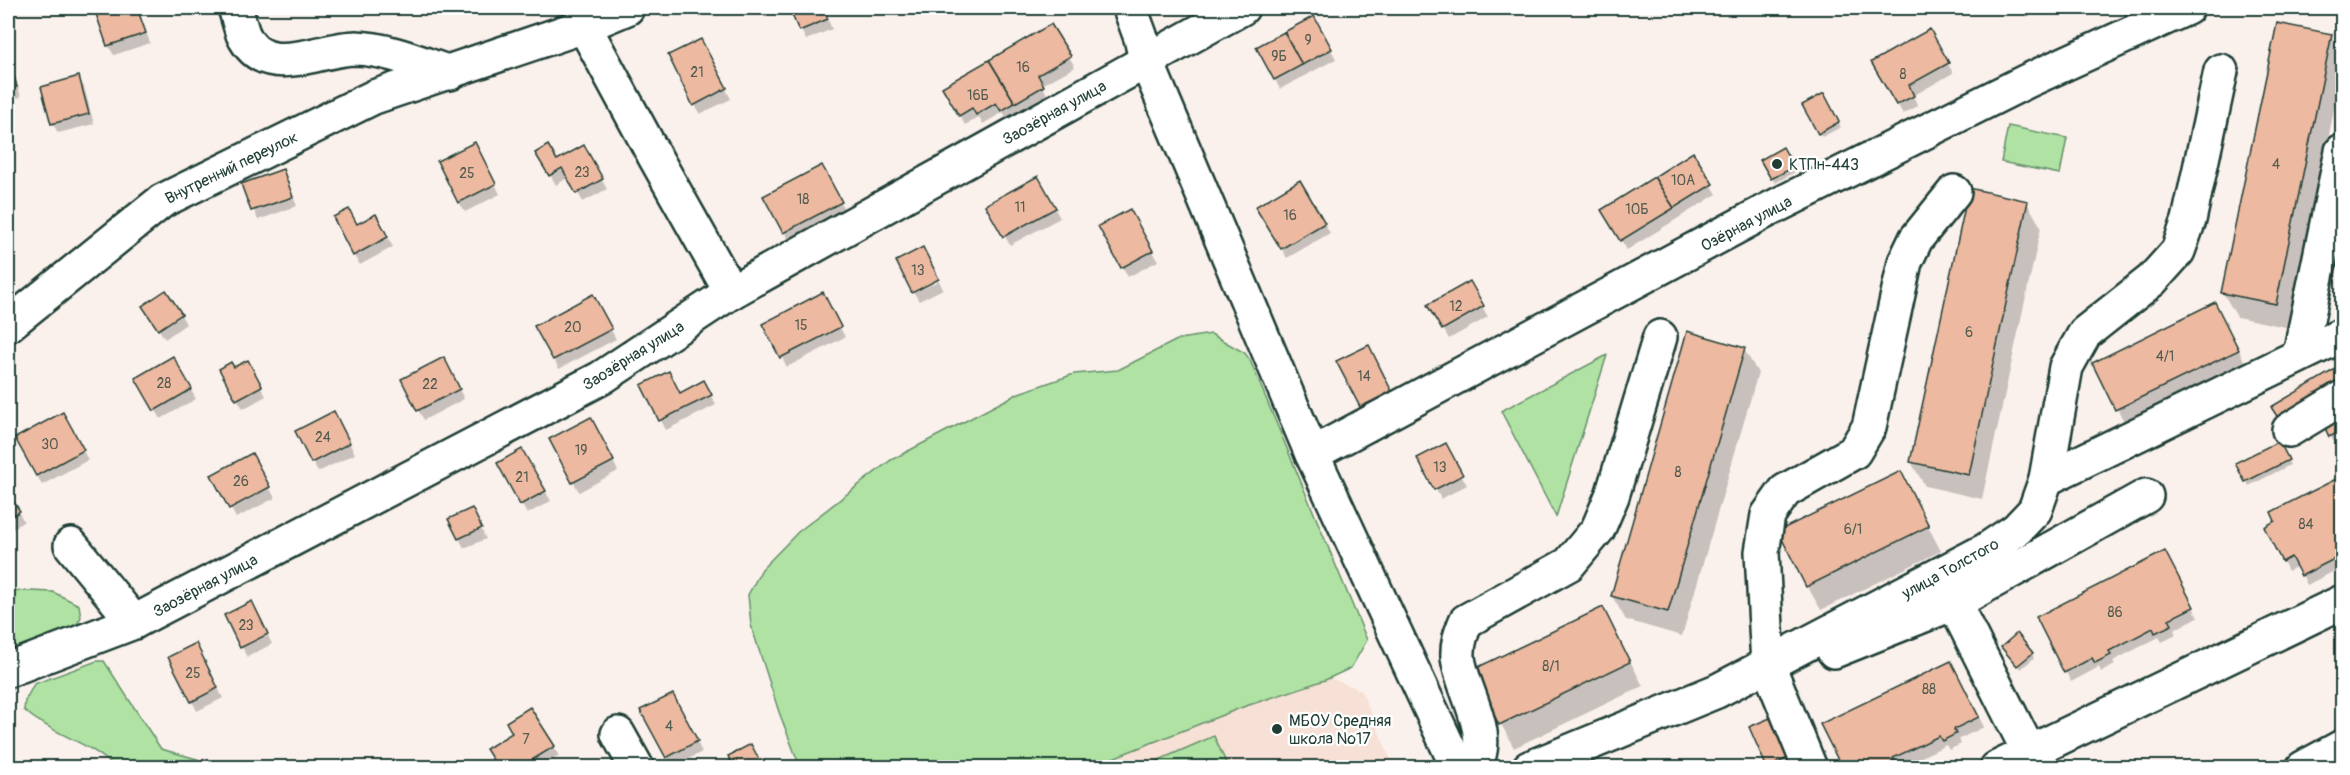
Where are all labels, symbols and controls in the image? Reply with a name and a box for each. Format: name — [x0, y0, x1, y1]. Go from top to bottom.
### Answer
house number: 9 — [1304, 32, 1312, 49]
house number: 9Б — [1271, 48, 1287, 65]
house number: 16 — [1016, 59, 1030, 76]
house number: 21 — [690, 64, 704, 81]
house number: 8 — [1899, 66, 1907, 83]
street label: Заозёрная улица — [999, 76, 1110, 150]
house number: 16Б — [967, 87, 989, 104]
street label: Внутренний переулок — [162, 127, 301, 209]
place label: КТПн-443 — [1789, 155, 1859, 175]
house number: 4 — [2272, 156, 2280, 173]
marker: КТПн-443 — [1770, 157, 1784, 171]
house number: 23 — [574, 164, 590, 181]
house number: 25 — [459, 165, 475, 182]
house number: 10А — [1671, 172, 1695, 189]
house number: 18 — [797, 191, 809, 208]
street label: Озёрная улица — [1697, 192, 1795, 256]
house number: 11 — [1015, 199, 1025, 216]
house number: 10Б — [1625, 201, 1649, 218]
house number: 16 — [1283, 207, 1297, 224]
house number: 13 — [911, 262, 925, 279]
house number: 12 — [1449, 298, 1463, 315]
street label: Заозёрная улица — [579, 317, 688, 395]
house number: 15 — [794, 317, 808, 334]
house number: 20 — [564, 319, 582, 336]
house number: 6 — [1965, 324, 1973, 341]
house number: 4/1 — [2156, 348, 2174, 365]
house number: 14 — [1357, 368, 1371, 385]
house number: 28 — [157, 375, 171, 392]
house number: 22 — [422, 376, 438, 393]
house number: 24 — [315, 429, 331, 446]
house number: 30 — [41, 436, 59, 453]
house number: 19 — [575, 442, 587, 459]
house number: 13 — [1433, 459, 1447, 476]
house number: 8 — [1674, 464, 1682, 481]
house number: 21 — [515, 469, 529, 486]
house number: 26 — [233, 473, 249, 490]
house number: 84 — [2298, 516, 2314, 533]
house number: 6/1 — [1844, 521, 1862, 538]
street label: улица Толстого — [1898, 534, 2003, 604]
street label: Заозёрная улица — [150, 550, 261, 622]
house number: 86 — [2107, 604, 2123, 621]
house number: 23 — [238, 617, 254, 634]
house number: 8/1 — [1542, 658, 1560, 675]
house number: 25 — [185, 665, 201, 682]
house number: 88 — [1922, 681, 1936, 698]
place label: МБОУ Средняя школа №17 — [1289, 711, 1391, 749]
house number: 4 — [665, 718, 673, 735]
marker: МБОУ Средняя школа №17 — [1270, 722, 1284, 736]
house number: 7 — [522, 731, 530, 748]

